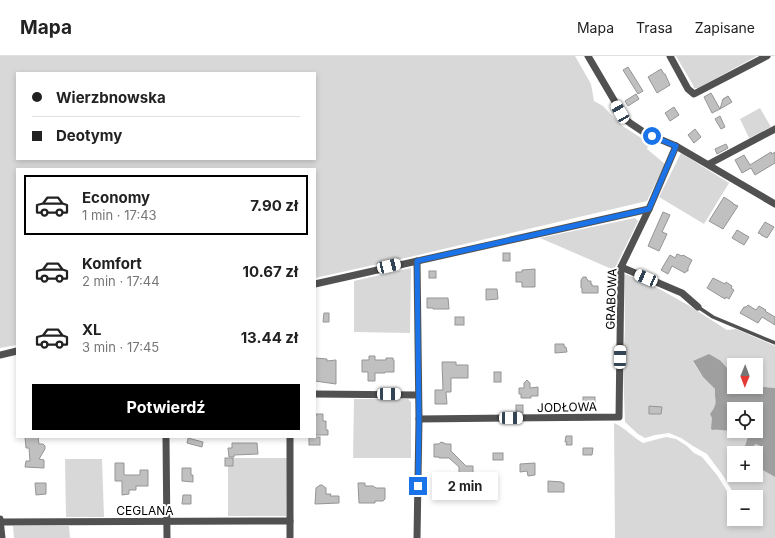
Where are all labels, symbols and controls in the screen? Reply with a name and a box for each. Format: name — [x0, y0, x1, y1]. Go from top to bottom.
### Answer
text: Mapa — [20, 16, 72, 39]
text: Mapa — [577, 19, 614, 36]
text: Trasa — [636, 19, 673, 36]
text: Zapisane — [695, 19, 755, 36]
text: Wierzbnowska — [56, 88, 166, 107]
car — [609, 99, 631, 125]
text: Deotymy — [56, 126, 122, 145]
route start — [643, 127, 661, 145]
icon: car — [34, 187, 70, 223]
text: Economy — [82, 188, 150, 207]
text: 7.90 zł — [250, 196, 298, 215]
text: 1 min · 17:43 — [82, 207, 157, 223]
icon: car — [34, 253, 70, 289]
text: Komfort — [82, 254, 142, 273]
car — [376, 257, 402, 275]
text: 10.67 zł — [243, 262, 298, 281]
street label: GRABOWA — [602, 268, 620, 330]
car — [633, 268, 659, 288]
text: 2 min · 17:44 — [82, 273, 160, 289]
icon: car — [34, 319, 70, 355]
text: XL — [82, 320, 102, 339]
text: 13.44 zł — [241, 328, 298, 347]
text: 3 min · 17:45 — [82, 339, 159, 355]
car — [614, 345, 626, 369]
north arrow — [727, 358, 763, 394]
map controls — [727, 358, 763, 526]
button: Potwierdź — [32, 384, 300, 430]
car — [377, 388, 401, 400]
street label: JODŁOWA — [537, 399, 597, 415]
button: locate — [727, 402, 763, 438]
car — [499, 412, 523, 424]
button: + — [727, 446, 763, 482]
callout: 2 min — [432, 472, 498, 500]
route end — [409, 477, 427, 495]
text: 2 min — [448, 478, 482, 494]
button: − — [727, 490, 763, 526]
street label: CEGLANA — [116, 503, 174, 518]

